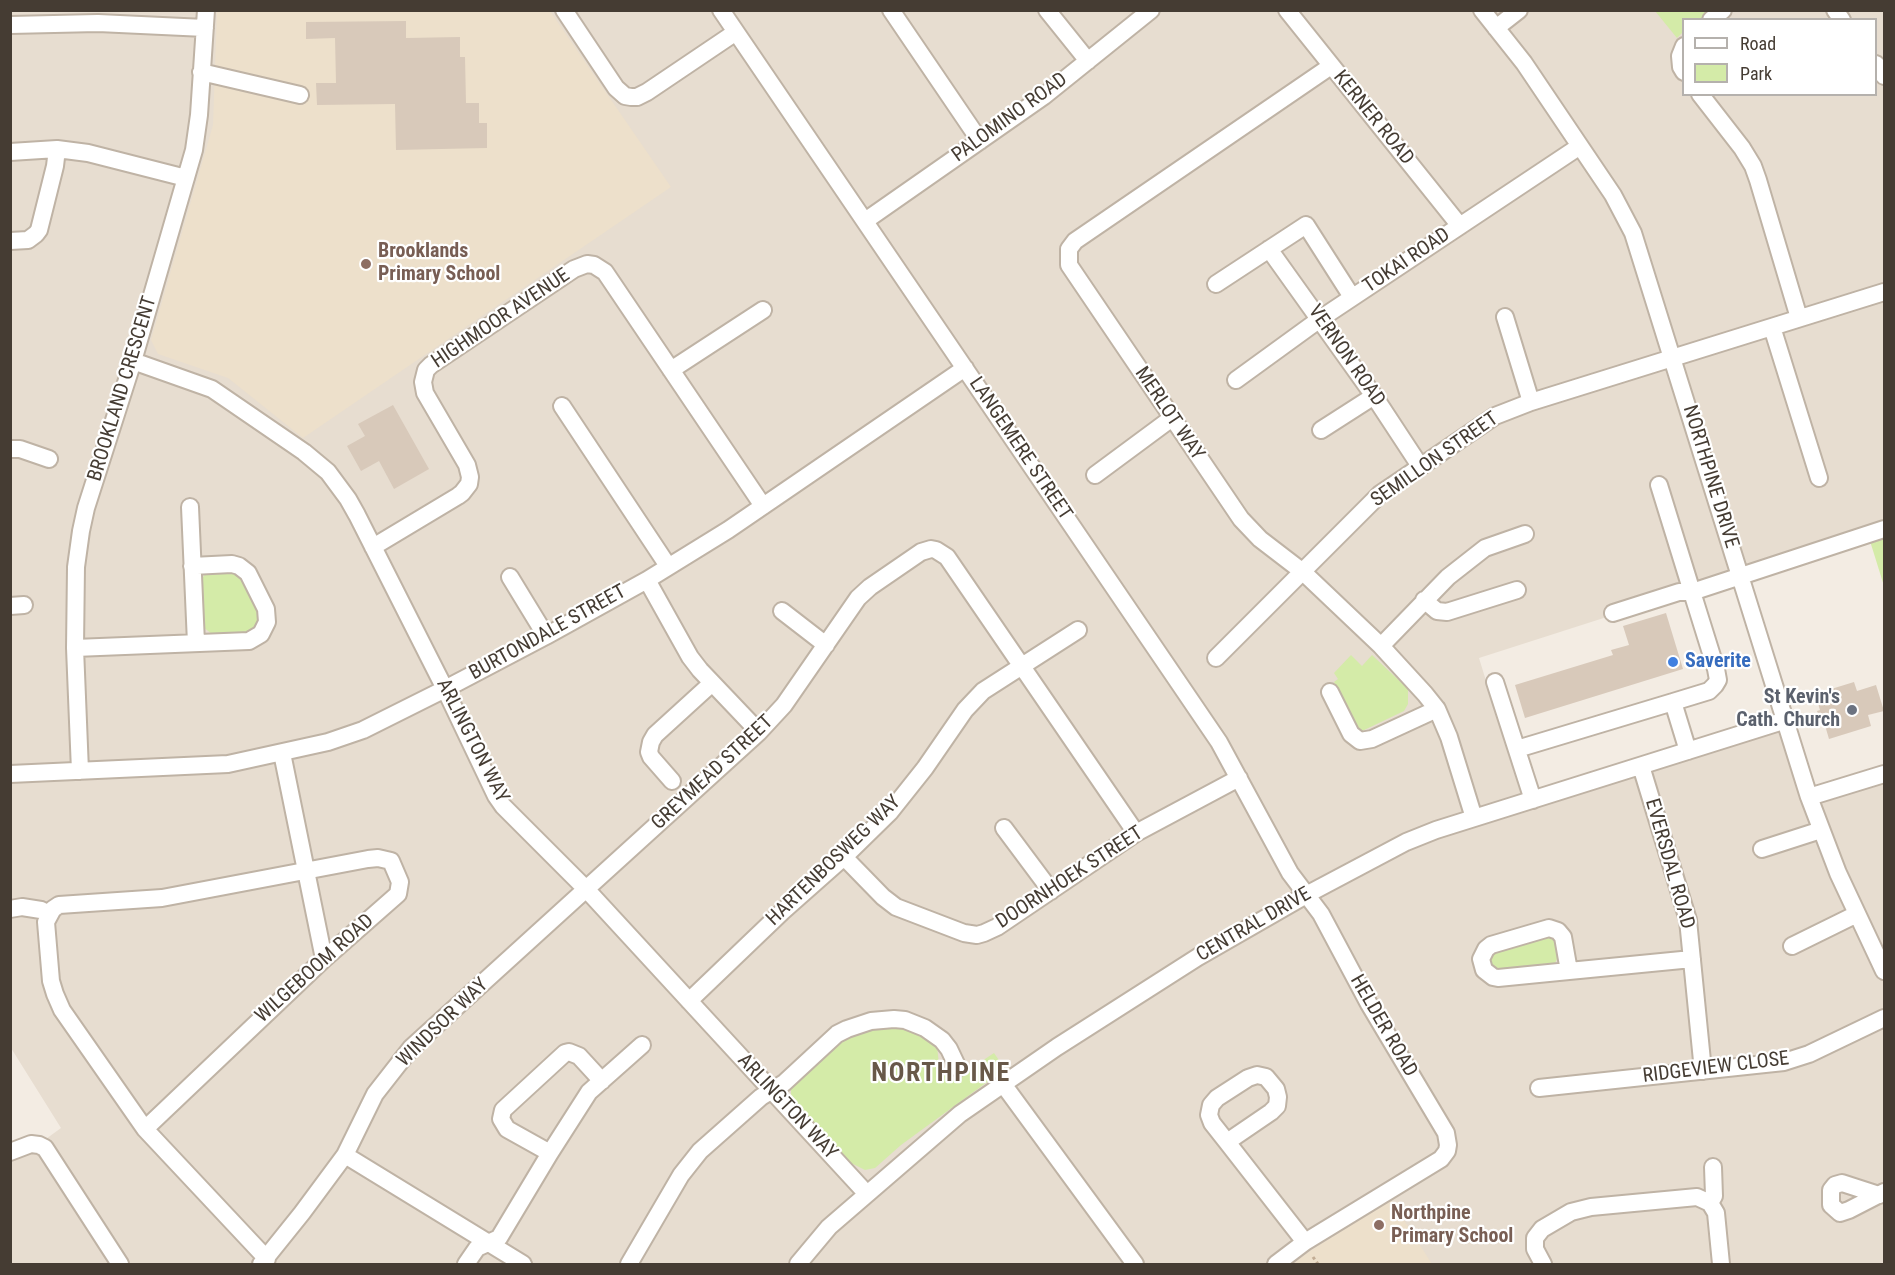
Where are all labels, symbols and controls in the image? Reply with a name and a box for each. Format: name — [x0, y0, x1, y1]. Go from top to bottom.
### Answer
legend — [1682, 18, 1877, 96]
text: Road — [1740, 33, 1776, 54]
text: Park — [1740, 63, 1772, 84]
street label: KERNER ROAD — [1328, 66, 1418, 170]
street label: PALOMINO ROAD — [948, 68, 1072, 168]
street label: TOKAI ROAD — [1359, 223, 1455, 299]
place label: Brooklands Primary School — [378, 240, 500, 287]
marker: Brooklands Primary School — [359, 257, 373, 271]
street label: HIGHMOOR AVENUE — [427, 264, 575, 374]
street label: BROOKLAND CRESCENT — [83, 294, 163, 484]
street label: VERNON ROAD — [1302, 301, 1390, 411]
street label: MERLOT WAY — [1129, 363, 1209, 465]
street label: LANGEMERE STREET — [963, 373, 1077, 525]
street label: NORTHPINE DRIVE — [1677, 403, 1743, 551]
street label: SEMILLON STREET — [1367, 407, 1503, 513]
street label: BURTONDALE STREET — [466, 580, 630, 686]
place label: Saverite — [1685, 650, 1751, 674]
marker: Saverite — [1666, 655, 1680, 669]
street label: ARLINGTON WAY — [430, 675, 514, 807]
place label: St Kevin's Cath. Church — [1736, 686, 1840, 733]
marker: St Kevin's Cath. Church — [1845, 703, 1859, 717]
street label: GREYMEAD STREET — [647, 711, 779, 835]
street label: HARTENBOSWEG WAY — [762, 791, 906, 931]
street label: EVERSDAL ROAD — [1639, 796, 1699, 932]
street label: DOORNHOEK STREET — [992, 822, 1148, 934]
street label: CENTRAL DRIVE — [1192, 883, 1316, 967]
street label: WILGEBOOM ROAD — [251, 910, 379, 1028]
street label: HELDER ROAD — [1344, 971, 1422, 1081]
street label: WINDSOR WAY — [392, 974, 494, 1072]
street label: RIDGEVIEW CLOSE — [1641, 1047, 1791, 1089]
street label: ARLINGTON WAY — [732, 1049, 842, 1165]
district label: NORTHPINE — [871, 1058, 1011, 1090]
place label: Northpine Primary School — [1391, 1202, 1513, 1249]
marker: Northpine Primary School — [1372, 1218, 1386, 1232]

